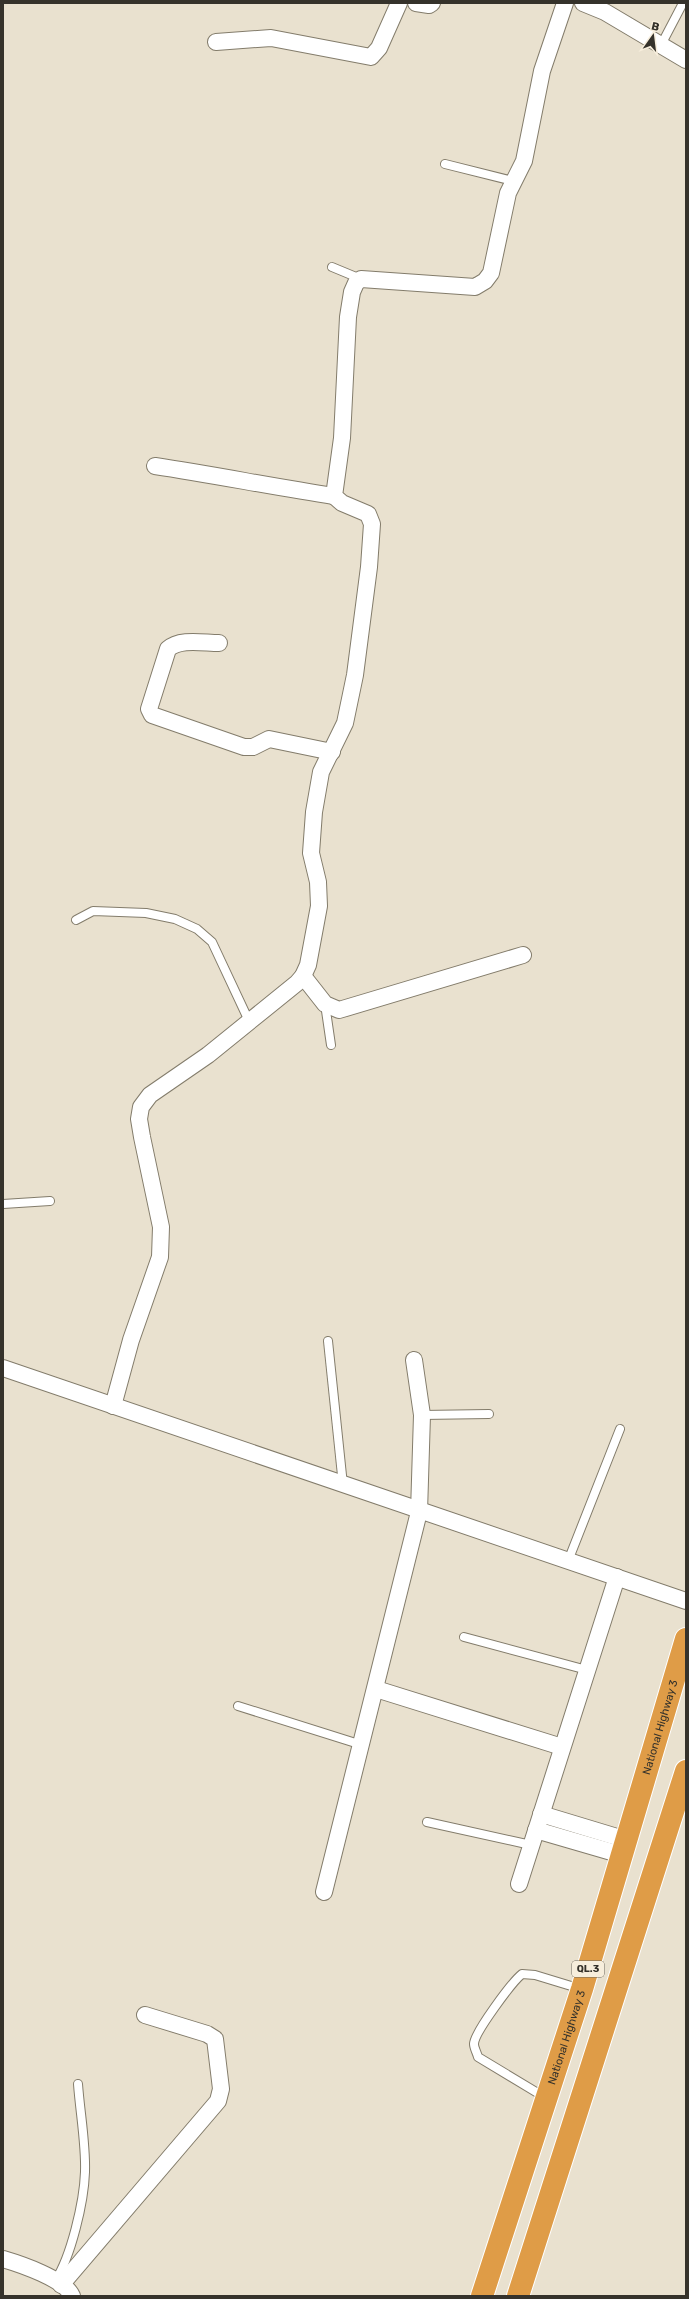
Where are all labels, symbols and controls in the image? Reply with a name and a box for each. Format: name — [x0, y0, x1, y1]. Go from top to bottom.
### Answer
north arrow — [633, 16, 673, 56]
text: B — [650, 20, 661, 34]
street label: National Highway 3 — [640, 1678, 680, 1776]
road number: QL.3 — [572, 1961, 604, 1977]
street label: National Highway 3 — [545, 1988, 588, 2086]

